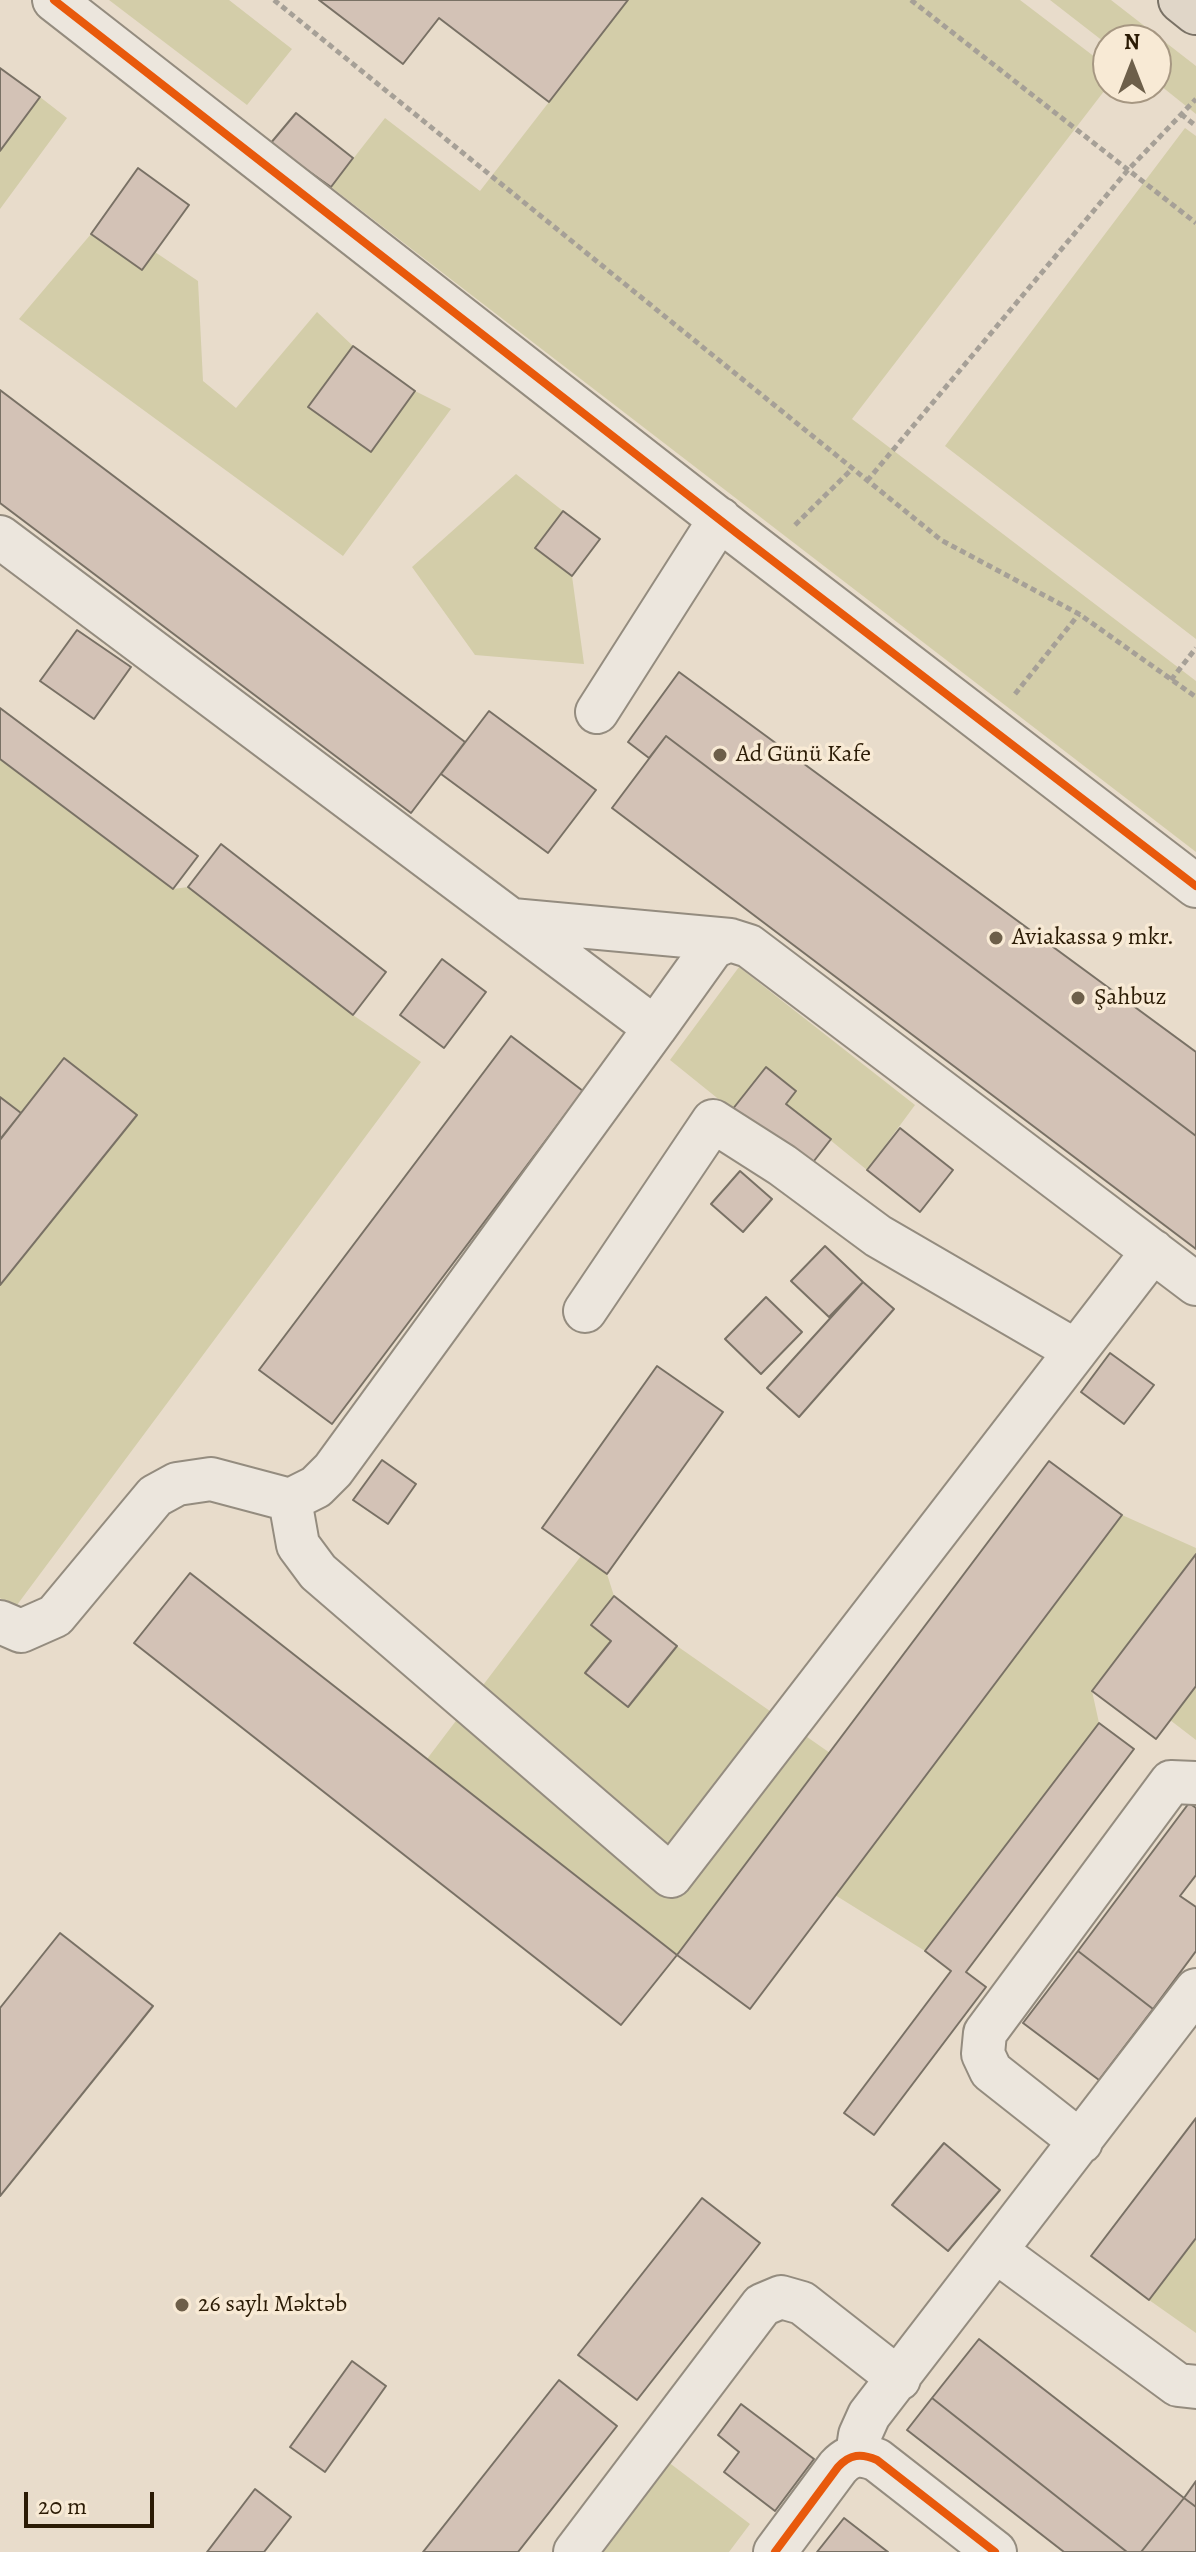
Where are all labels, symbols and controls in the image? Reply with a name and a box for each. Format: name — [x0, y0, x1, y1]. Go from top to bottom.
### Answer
north arrow — [1092, 24, 1172, 104]
text: N — [1124, 27, 1140, 57]
place label: Ad Günü Kafe — [736, 741, 871, 769]
marker: Ad Günü Kafe — [711, 746, 729, 764]
place label: Aviakassa 9 mkr. — [1012, 924, 1174, 952]
marker: Aviakassa 9 mkr. — [987, 929, 1005, 947]
place label: Şahbuz — [1094, 984, 1166, 1012]
marker: Şahbuz — [1069, 989, 1087, 1007]
place label: 26 saylı Məktəb — [198, 2291, 347, 2319]
marker: 26 saylı Məktəb — [173, 2296, 191, 2314]
scale bar — [28, 2476, 158, 2526]
text: 20 m — [38, 2490, 87, 2522]

